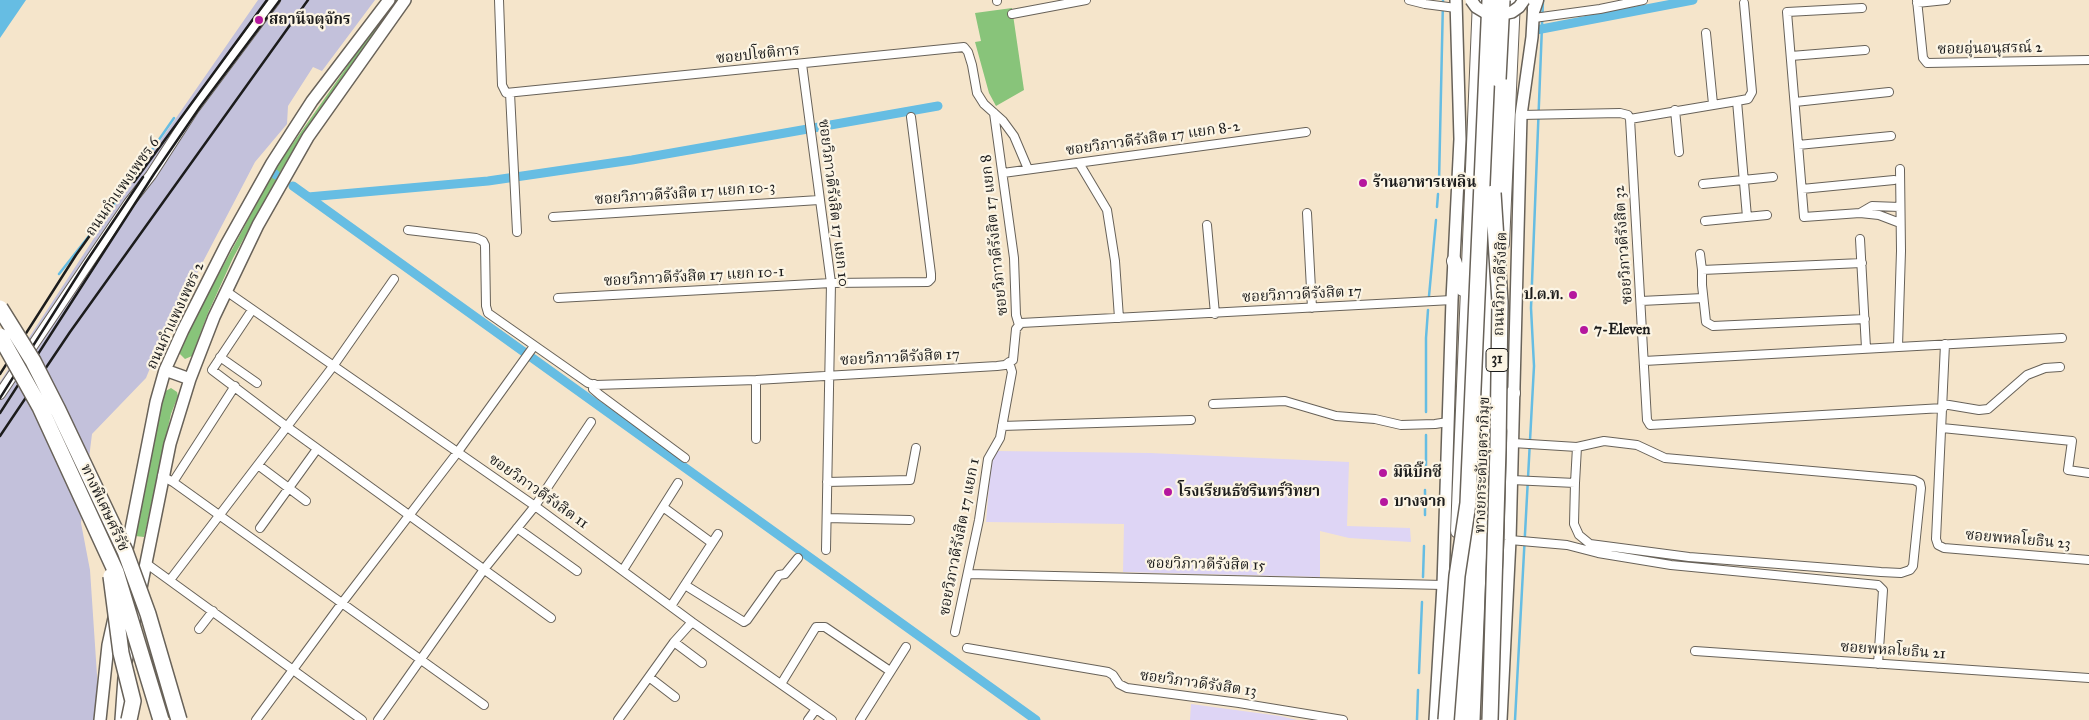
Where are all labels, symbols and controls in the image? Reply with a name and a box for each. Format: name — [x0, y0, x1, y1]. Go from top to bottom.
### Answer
place label: สถานีจตุจักร — [269, 11, 350, 29]
marker: สถานีจตุจักร — [253, 14, 265, 26]
street label: ซอยอุ่นอนุสรณ์ 2 — [1937, 39, 2043, 59]
street label: ซอยปโชติการ — [715, 42, 801, 68]
street label: ซอยวิภาวดีรังสิต 17 แยก 10 — [814, 118, 852, 288]
street label: ซอยวิภาวดีรังสิต 17 แยก 8-2 — [1065, 118, 1241, 160]
street label: ถนนกำแพงเพชร 6 — [82, 134, 164, 240]
street label: ซอยวิภาวดีรังสิต 17 แยก 8 — [978, 153, 1012, 317]
place label: ร้านอาหารเพลิน — [1373, 174, 1476, 192]
marker: ร้านอาหารเพลิน — [1357, 177, 1369, 189]
street label: ซอยวิภาวดีรังสิต 17 แยก 10-3 — [594, 179, 776, 209]
street label: ซอยวิภาวดีรังสิต 32 — [1611, 185, 1637, 305]
street label: ถนนวิภาวดีรังสิต — [1490, 232, 1512, 336]
street label: ถนนกำแพงเพชร 2 — [143, 259, 209, 373]
street label: ซอยวิภาวดีรังสิต 17 แยก 10-1 — [603, 263, 785, 291]
street label: ซอยวิภาวดีรังสิต 17 — [1242, 283, 1362, 307]
place label: ป.ต.ท. — [1524, 286, 1563, 304]
marker: ป.ต.ท. — [1567, 289, 1579, 301]
place label: 7-Eleven — [1594, 321, 1650, 339]
marker: 7-Eleven — [1578, 324, 1590, 336]
street label: ซอยวิภาวดีรังสิต 17 — [840, 346, 960, 370]
road number: 31 — [1486, 348, 1508, 372]
street label: ทางยกระดับอุตราภิมุข — [1472, 396, 1494, 534]
street label: ซอยวิภาวดีรังสิต 11 — [485, 451, 591, 533]
street label: ซอยวิภาวดีรังสิต 17 แยก 1 — [936, 457, 984, 617]
street label: ทางพิเศษศรีรัช — [76, 462, 132, 554]
place label: มินิบิ๊กซี — [1393, 464, 1442, 482]
marker: มินิบิ๊กซี — [1377, 467, 1389, 479]
place label: โรงเรียนธัชรินทร์วิทยา — [1178, 483, 1320, 501]
marker: โรงเรียนธัชรินทร์วิทยา — [1162, 486, 1174, 498]
place label: บางจาก — [1394, 493, 1446, 511]
marker: บางจาก — [1378, 496, 1390, 508]
street label: ซอยพหลโยธิน 23 — [1965, 526, 2071, 554]
street label: ซอยวิภาวดีรังสิต 15 — [1147, 555, 1265, 575]
street label: ซอยพหลโยธิน 21 — [1840, 638, 1946, 664]
street label: ซอยวิภาวดีรังสิต 13 — [1138, 667, 1258, 701]

